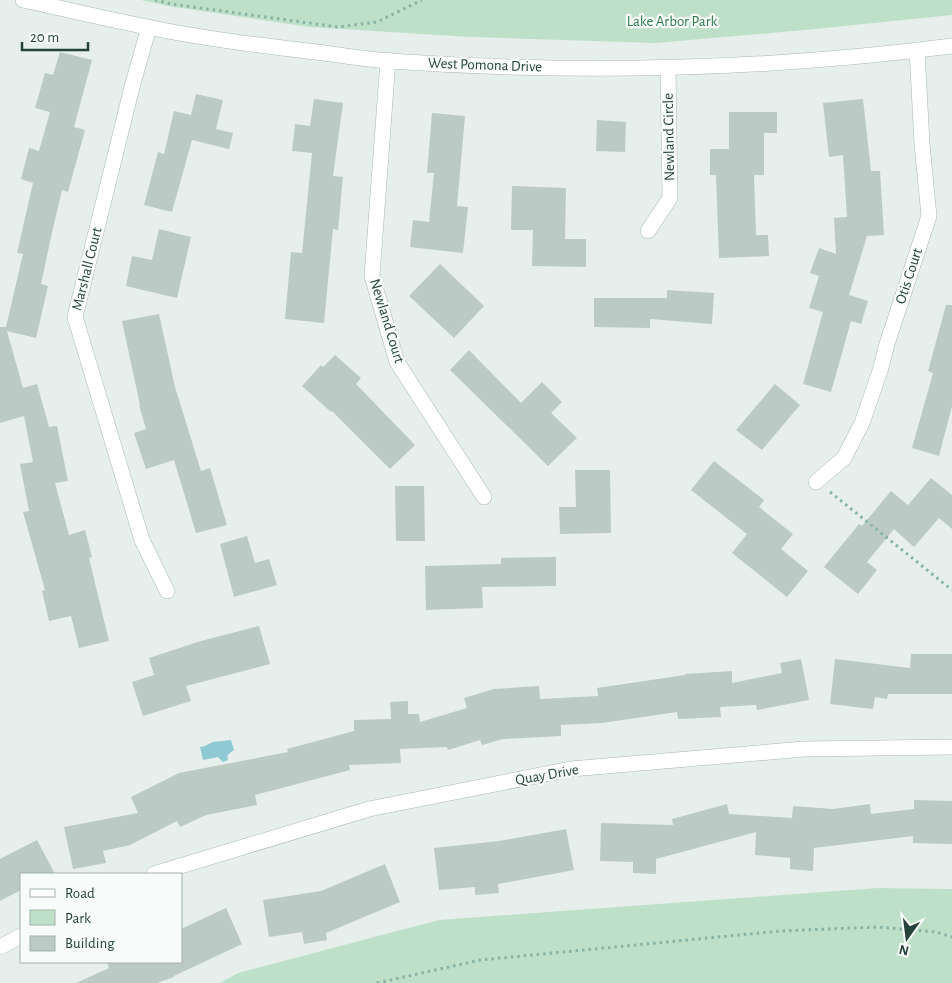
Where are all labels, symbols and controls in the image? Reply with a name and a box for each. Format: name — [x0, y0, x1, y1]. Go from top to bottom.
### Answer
park label: Lake Arbor Park — [627, 14, 717, 29]
scale bar — [22, 20, 89, 52]
text: 20 m — [30, 30, 59, 45]
street label: West Pomona Drive — [428, 56, 543, 74]
street label: Newland Circle — [661, 93, 677, 181]
street label: Marshall Court — [69, 226, 105, 312]
street label: Otis Court — [893, 246, 925, 306]
street label: Newland Court — [367, 277, 407, 365]
street label: Quay Drive — [514, 762, 580, 788]
legend — [20, 873, 182, 963]
text: Road — [65, 886, 95, 901]
text: Park — [65, 911, 91, 926]
north arrow — [882, 913, 932, 963]
text: Building — [65, 936, 115, 951]
text: N — [898, 942, 911, 958]

